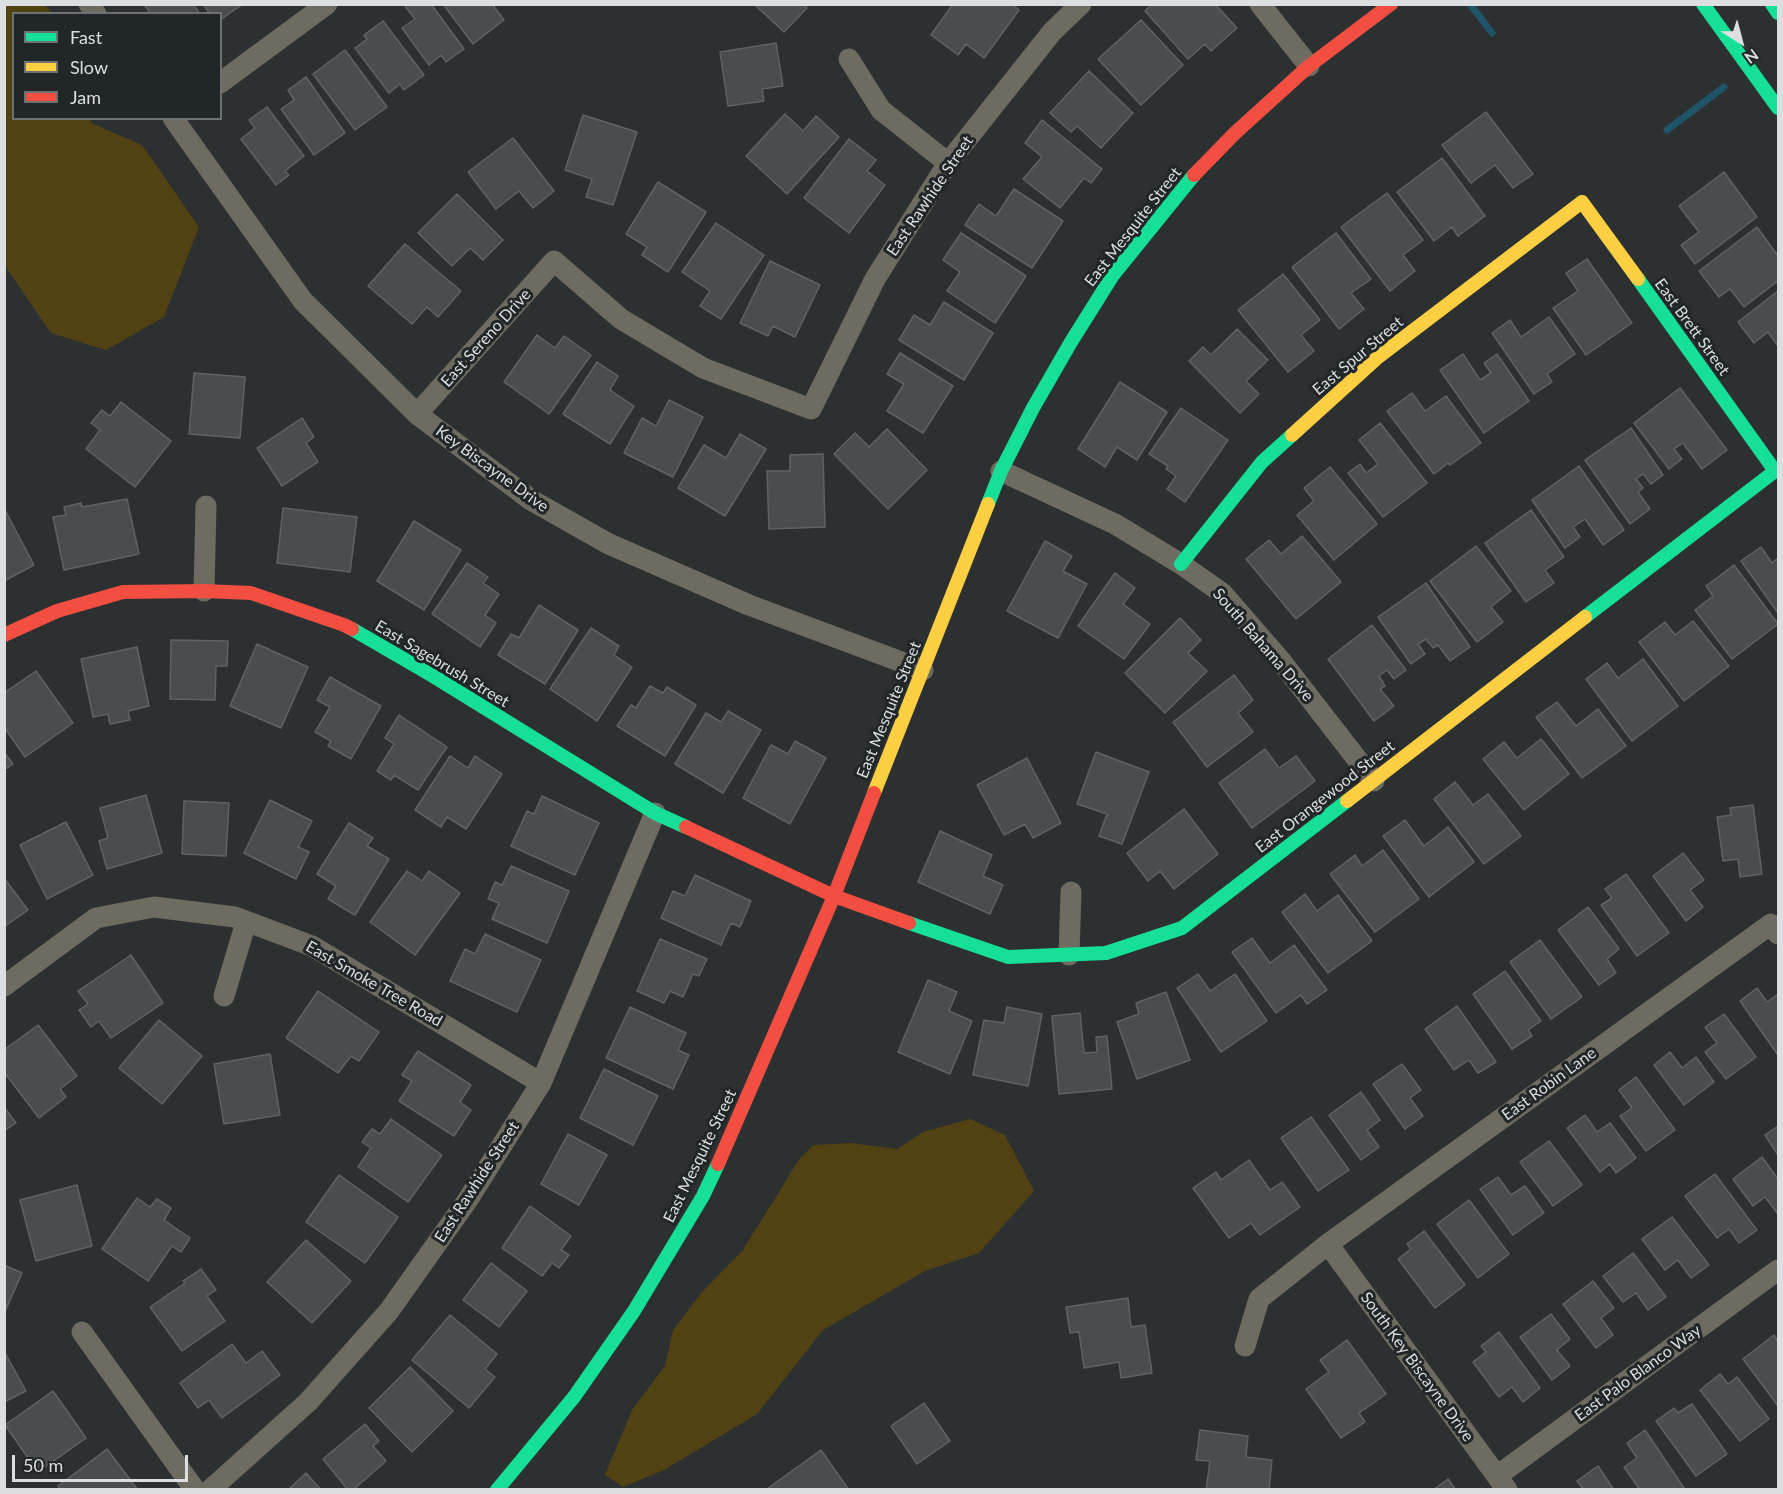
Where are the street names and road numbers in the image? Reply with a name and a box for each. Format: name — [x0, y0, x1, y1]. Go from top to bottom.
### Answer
street label: East Rawhide Street — [883, 132, 977, 260]
street label: East Mesquite Street — [1081, 164, 1185, 290]
street label: East Brett Street — [1650, 275, 1734, 379]
street label: East Sereno Drive — [437, 285, 535, 391]
street label: East Spur Street — [1309, 313, 1407, 399]
street label: Key Biscayne Drive — [432, 422, 552, 516]
street label: South Bahama Drive — [1209, 584, 1317, 706]
street label: East Sagebrush Street — [372, 616, 512, 712]
street label: East Mesquite Street — [853, 639, 925, 781]
street label: East Orangewood Street — [1252, 737, 1398, 857]
street label: East Smoke Tree Road — [302, 937, 446, 1031]
street label: East Robin Lane — [1498, 1043, 1600, 1125]
street label: East Mesquite Street — [659, 1086, 741, 1226]
street label: East Rawhide Street — [431, 1118, 523, 1246]
street label: South Key Biscayne Drive — [1356, 1288, 1478, 1446]
street label: East Palo Blanco Way — [1571, 1321, 1705, 1425]

